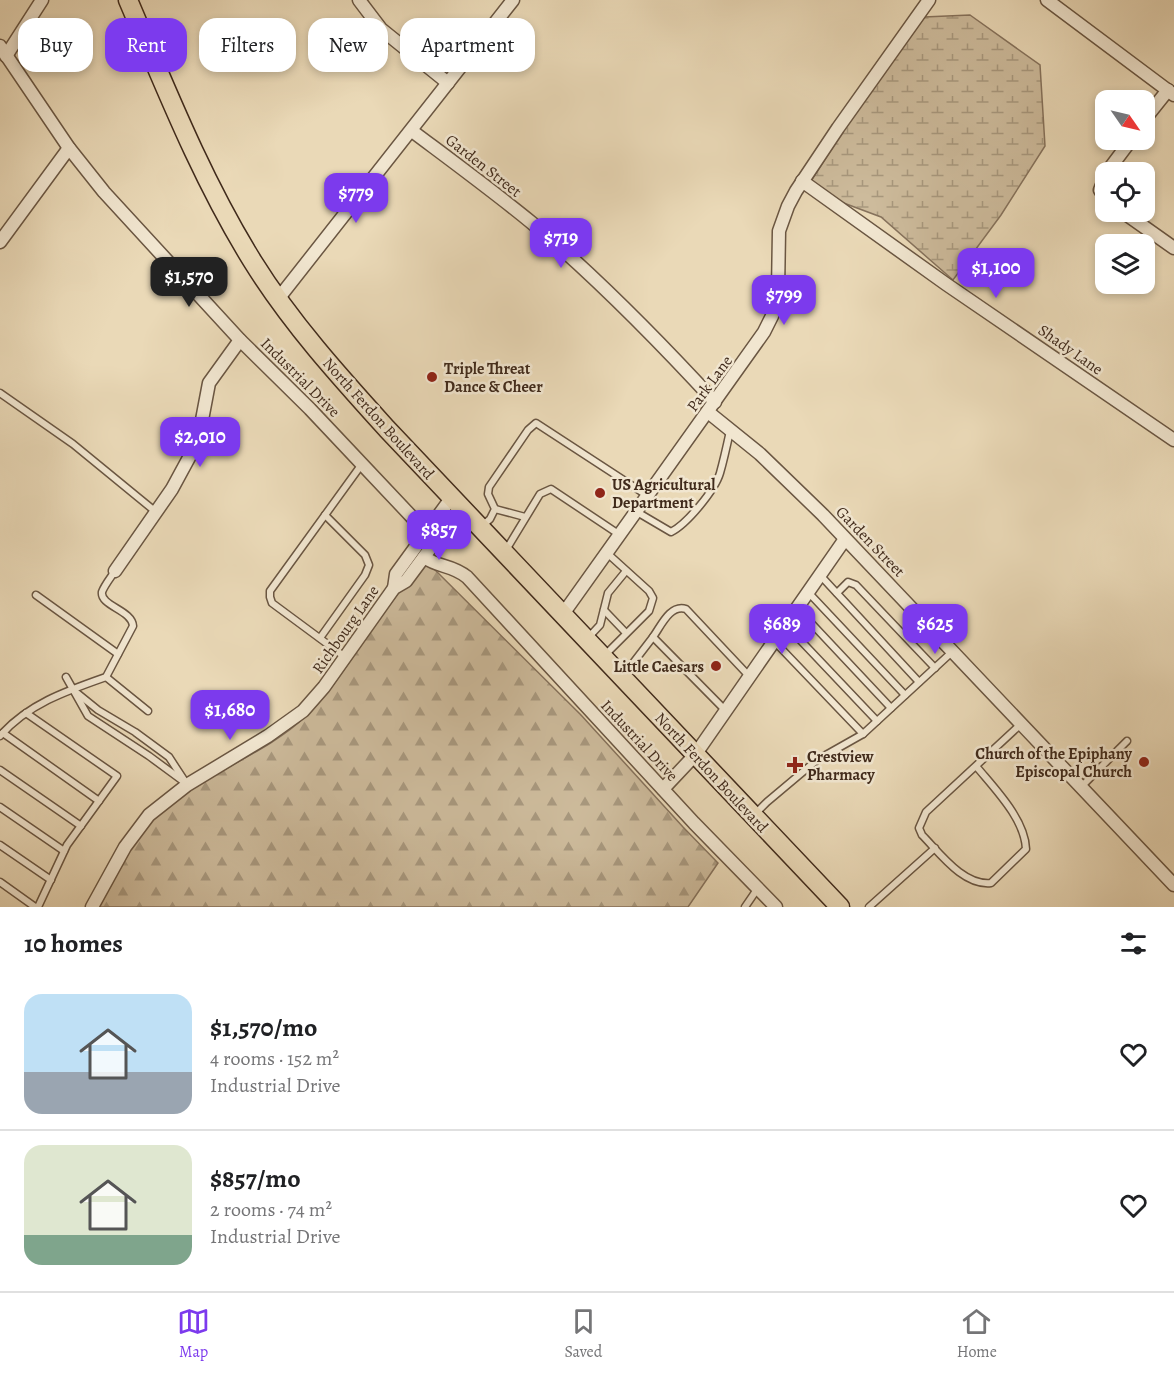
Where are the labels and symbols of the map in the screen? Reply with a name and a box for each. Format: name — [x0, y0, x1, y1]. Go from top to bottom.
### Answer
north arrow — [1095, 90, 1155, 150]
street label: Garden Street — [441, 129, 526, 202]
pin: $779 — [320, 173, 392, 224]
pin: $719 — [525, 218, 597, 269]
pin: $1,100 — [947, 248, 1045, 299]
pin: $1,570 — [140, 257, 238, 308]
pin: $799 — [748, 275, 820, 326]
street label: Shady Lane — [1034, 319, 1107, 380]
street label: Industrial Drive — [256, 333, 345, 422]
street label: Park Lane — [682, 351, 738, 416]
street label: North Ferdon Boulevard — [317, 353, 439, 485]
place label: Triple Threat Dance & Cheer — [444, 358, 543, 398]
marker: Triple Threat Dance & Cheer — [425, 370, 439, 384]
pin: $2,010 — [151, 417, 249, 468]
place label: US Agricultural Department — [612, 474, 716, 514]
marker: US Agricultural Department — [593, 486, 607, 500]
street label: Garden Street — [831, 501, 910, 582]
pin: $857 — [403, 510, 475, 561]
street label: Richbourg Lane — [307, 581, 384, 678]
pin: $689 — [746, 604, 818, 655]
pin: $625 — [899, 604, 971, 655]
place label: Little Caesars — [614, 656, 704, 678]
marker: Little Caesars — [709, 659, 723, 673]
pin: $1,680 — [181, 690, 279, 741]
street label: Industrial Drive — [596, 695, 683, 786]
street label: North Ferdon Boulevard — [650, 708, 773, 838]
place label: Church of the Epiphany Episcopal Church — [975, 743, 1133, 783]
place label: Crestview Pharmacy — [807, 746, 875, 786]
marker: Church of the Epiphany Episcopal Church — [1137, 755, 1151, 769]
marker: Crestview Pharmacy — [788, 758, 802, 772]

